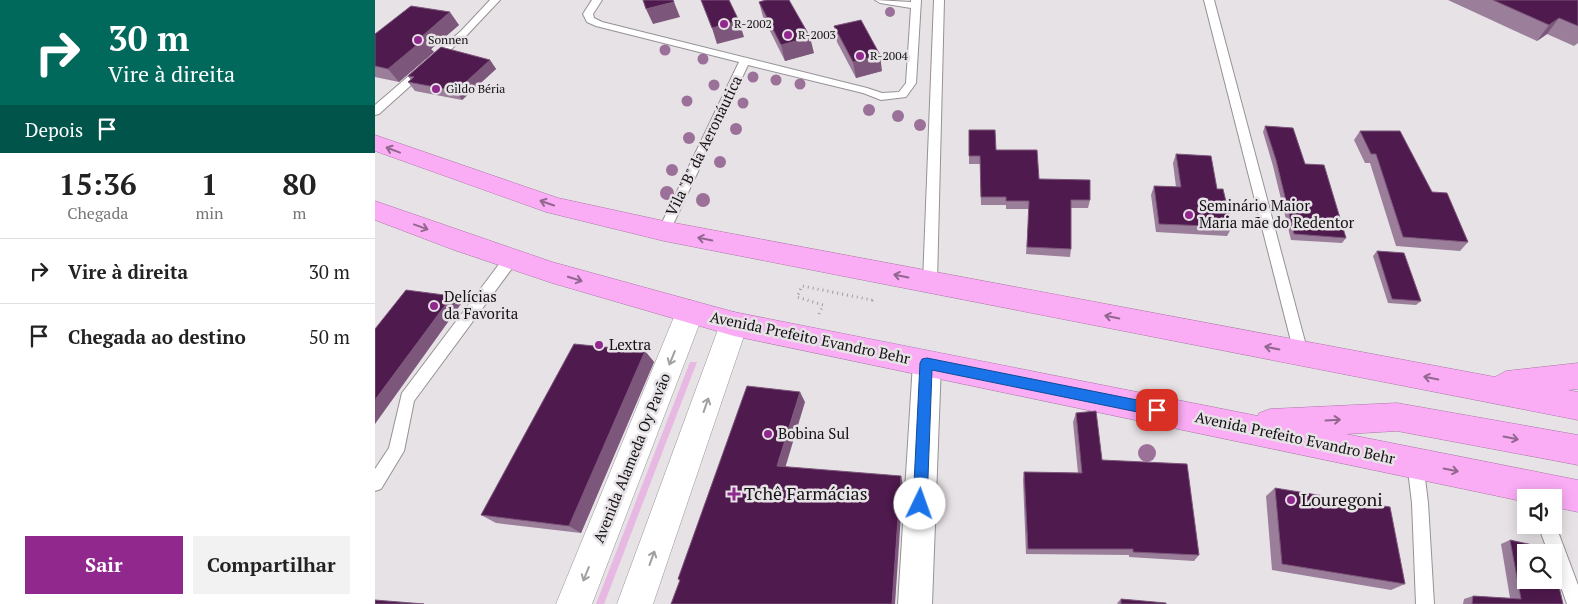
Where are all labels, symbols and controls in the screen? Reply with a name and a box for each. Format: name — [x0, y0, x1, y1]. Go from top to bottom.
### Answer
text: 30 m — [108, 15, 189, 61]
place label: R-2002 — [734, 16, 772, 31]
marker: R-2002 — [718, 18, 730, 30]
icon: right — [25, 20, 90, 85]
place label: R-2003 — [798, 27, 836, 42]
marker: R-2003 — [782, 29, 794, 41]
place label: Sonnen — [428, 32, 469, 47]
marker: Sonnen — [412, 34, 424, 46]
place label: R-2004 — [870, 48, 909, 63]
marker: R-2004 — [854, 50, 866, 62]
text: Vire à direita — [108, 59, 235, 88]
street label: Vila "B" da Aeronáutica — [660, 72, 746, 219]
place label: Gildo Béria — [446, 81, 505, 96]
marker: Gildo Béria — [430, 83, 442, 95]
icon: arrive — [93, 115, 121, 143]
text: Depois — [25, 117, 83, 142]
one-way arrow — [386, 145, 401, 154]
text: 15:36 — [59, 164, 137, 204]
text: 1 — [201, 164, 218, 204]
text: 80 — [282, 164, 316, 204]
place label: Seminário Maior Maria mãe do Redentor — [1199, 195, 1355, 232]
one-way arrow — [539, 198, 555, 207]
text: Chegada — [67, 202, 128, 224]
text: min — [196, 202, 224, 224]
text: m — [292, 202, 306, 224]
marker: Seminário Maior Maria mãe do Redentor — [1183, 209, 1195, 221]
one-way arrow — [412, 223, 428, 232]
one-way arrow — [698, 234, 714, 243]
icon: right — [25, 257, 53, 285]
text: Vire à direita — [68, 259, 188, 284]
text: 30 m — [309, 259, 350, 284]
one-way arrow — [893, 271, 909, 281]
one-way arrow — [566, 275, 582, 285]
place label: Delícias da Favorita — [444, 286, 519, 323]
marker: Delícias da Favorita — [428, 300, 440, 312]
street label: Avenida Prefeito Evandro Behr — [708, 306, 912, 368]
one-way arrow — [1105, 312, 1121, 322]
icon: arrive — [25, 322, 53, 350]
text: Chegada ao destino — [68, 324, 246, 349]
text: 50 m — [309, 324, 350, 349]
place label: Lextra — [609, 334, 652, 354]
marker: Lextra — [593, 339, 605, 351]
one-way arrow — [1264, 343, 1280, 352]
one-way arrow — [667, 350, 676, 365]
street label: Avenida Alameda Oy Pavão — [588, 370, 674, 545]
one-way arrow — [1424, 373, 1440, 383]
pin — [1136, 389, 1178, 431]
icon: arrive — [1143, 396, 1171, 424]
one-way arrow — [701, 397, 711, 413]
street label: Avenida Prefeito Evandro Behr — [1193, 406, 1397, 468]
one-way arrow — [1324, 415, 1340, 424]
place label: Bobina Sul — [778, 423, 850, 443]
marker: Bobina Sul — [762, 428, 774, 440]
one-way arrow — [1502, 433, 1518, 443]
one-way arrow — [1442, 466, 1458, 475]
position arrow — [893, 477, 945, 529]
place label: Tchê Farmácias — [744, 481, 868, 505]
place label: Louregoni — [1301, 487, 1383, 511]
marker: Tchê Farmácias — [728, 488, 740, 500]
map controls — [1517, 489, 1562, 589]
button: sound — [1517, 489, 1562, 534]
marker: Louregoni — [1285, 494, 1297, 506]
button: Sair — [25, 536, 183, 594]
button: Compartilhar — [193, 536, 350, 594]
button: search — [1517, 544, 1562, 589]
one-way arrow — [648, 551, 657, 566]
one-way arrow — [581, 566, 591, 581]

